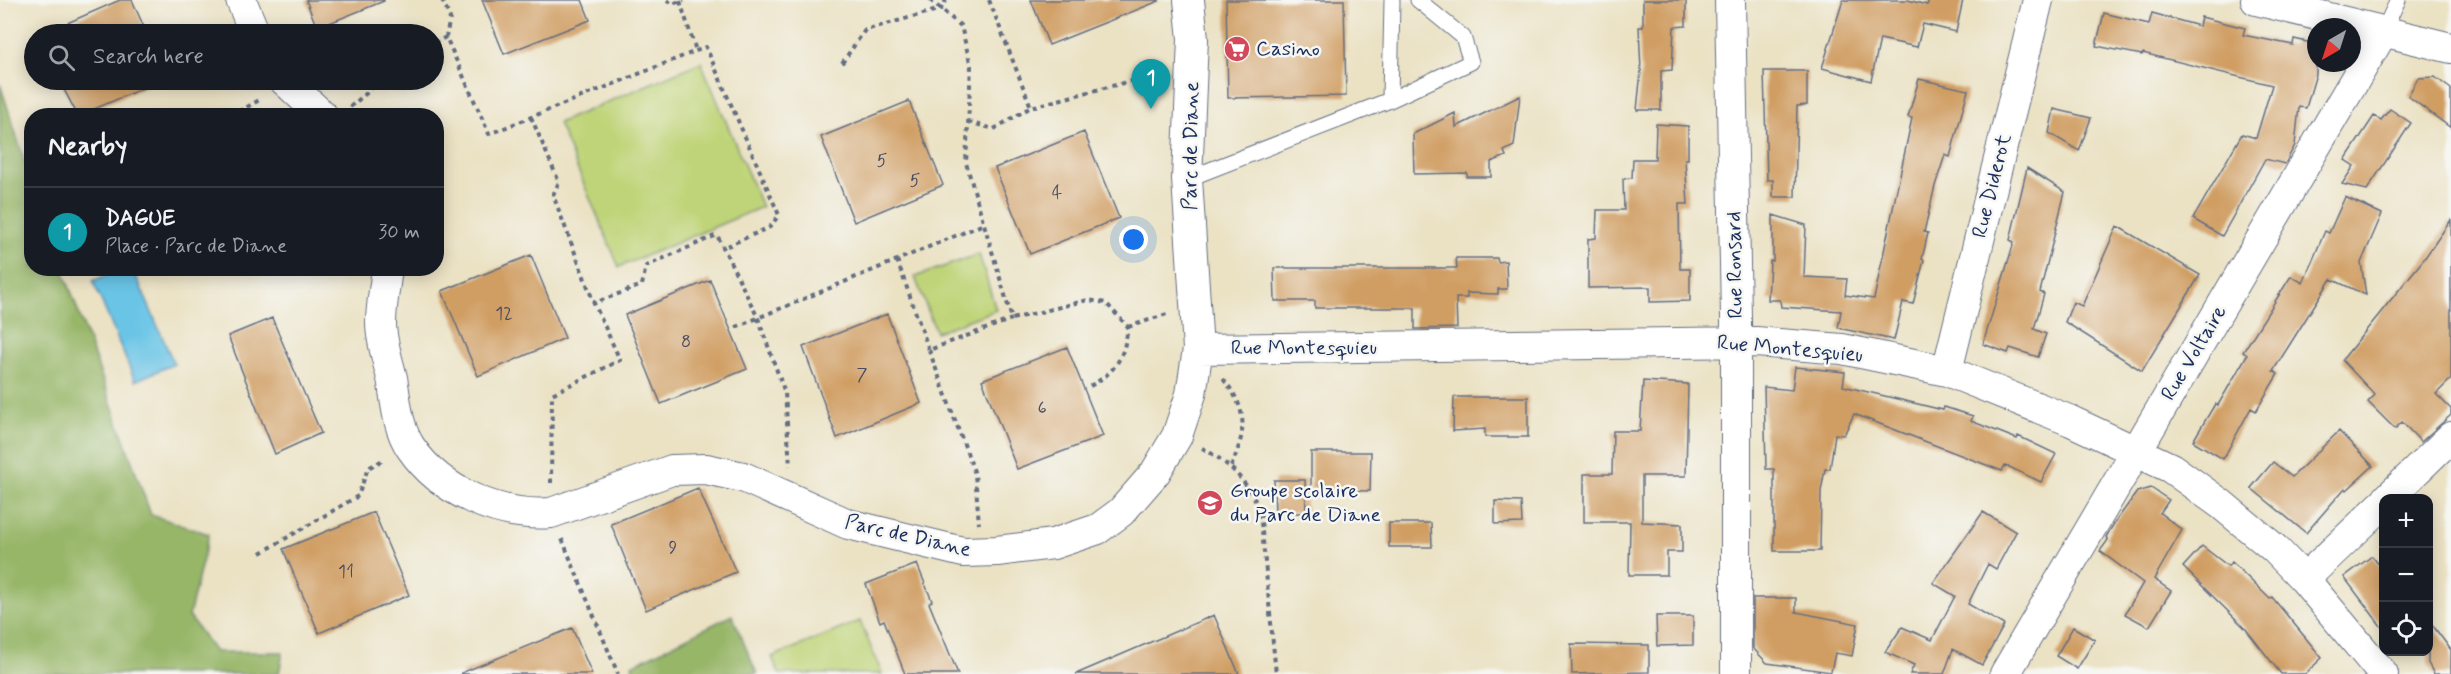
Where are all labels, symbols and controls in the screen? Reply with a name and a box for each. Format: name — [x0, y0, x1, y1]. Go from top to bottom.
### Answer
north arrow — [2307, 18, 2361, 72]
search box — [24, 24, 444, 90]
supermarket icon: Casino — [1222, 34, 1252, 64]
place label: Casino — [1256, 35, 1320, 63]
icon: search — [45, 41, 78, 74]
text: Search here — [93, 43, 204, 71]
pin: 1 — [1132, 60, 1170, 109]
street label: Parc de Diane — [1176, 81, 1206, 211]
text: Nearby — [48, 130, 127, 164]
street label: Rue Diderot — [1966, 130, 2019, 241]
house number: 5 — [877, 149, 888, 173]
house number: 5 — [910, 169, 921, 193]
house number: 4 — [1052, 181, 1062, 205]
text: DAGUE — [105, 205, 175, 233]
street label: Rue Ronsard — [1720, 211, 1750, 319]
text: 1 — [63, 219, 72, 246]
text: 30 m — [378, 219, 420, 246]
your location — [1119, 225, 1148, 254]
text: Place · Parc de Diane — [105, 233, 287, 260]
street label: Rue Voltaire — [2155, 300, 2234, 406]
house number: 12 — [495, 302, 513, 326]
street label: Rue Montesquieu — [1716, 329, 1864, 369]
house number: 8 — [681, 330, 691, 354]
street label: Rue Montesquieu — [1231, 334, 1377, 362]
house number: 7 — [857, 363, 868, 387]
house number: 6 — [1037, 396, 1047, 420]
place label: Groupe scolaire du Parc de Diane — [1230, 477, 1381, 529]
school or university icon: Groupe scolaire du Parc de Diane — [1195, 488, 1225, 518]
map controls — [2379, 494, 2433, 656]
button: + — [2379, 494, 2433, 548]
street label: Parc de Diane — [842, 508, 974, 564]
house number: 9 — [669, 536, 678, 560]
button: − — [2379, 548, 2433, 602]
house number: 11 — [338, 560, 354, 584]
button: locate — [2379, 602, 2433, 656]

